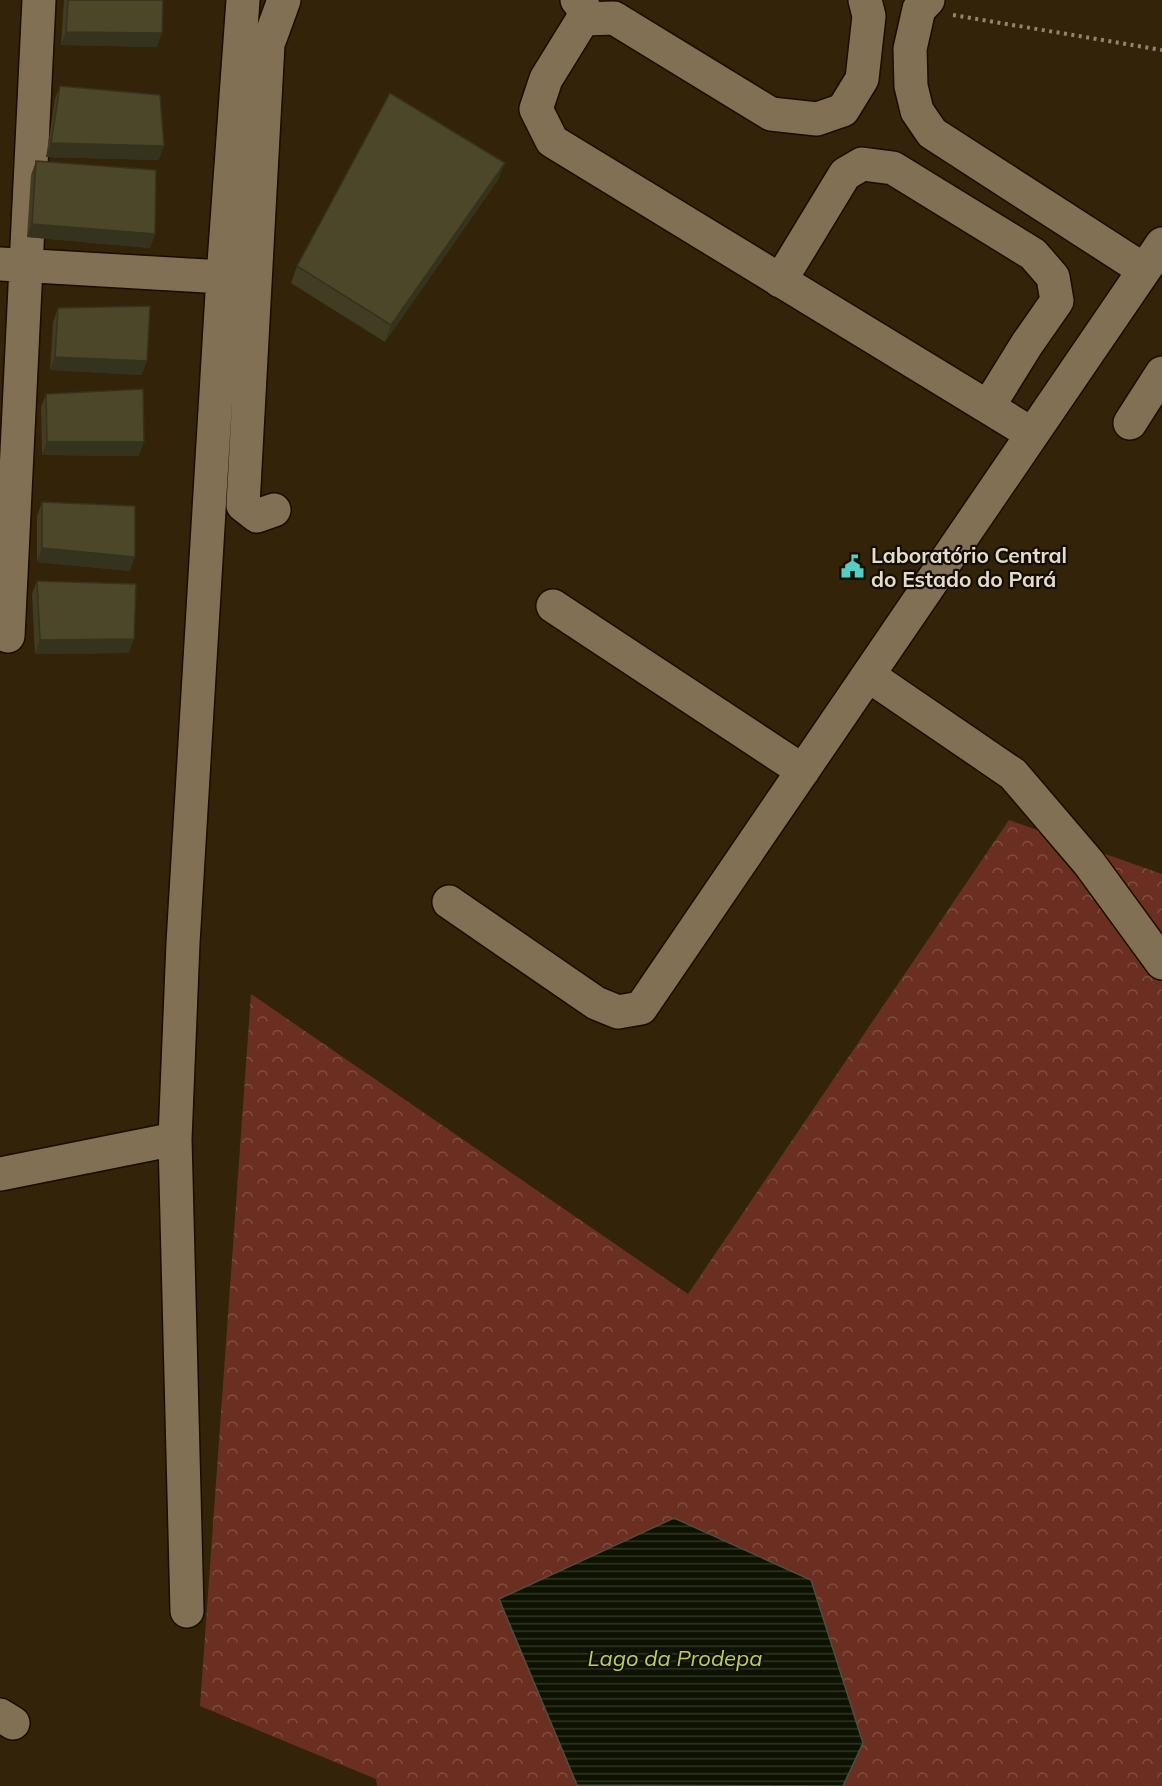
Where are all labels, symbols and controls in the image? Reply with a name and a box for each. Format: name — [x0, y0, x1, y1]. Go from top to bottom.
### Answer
place label: Laboratório Central do Estado do Pará — [871, 542, 1067, 592]
public building icon: Laboratório Central do Estado do Pará — [840, 554, 866, 580]
water label: Lago da Prodepa — [588, 1644, 762, 1672]

